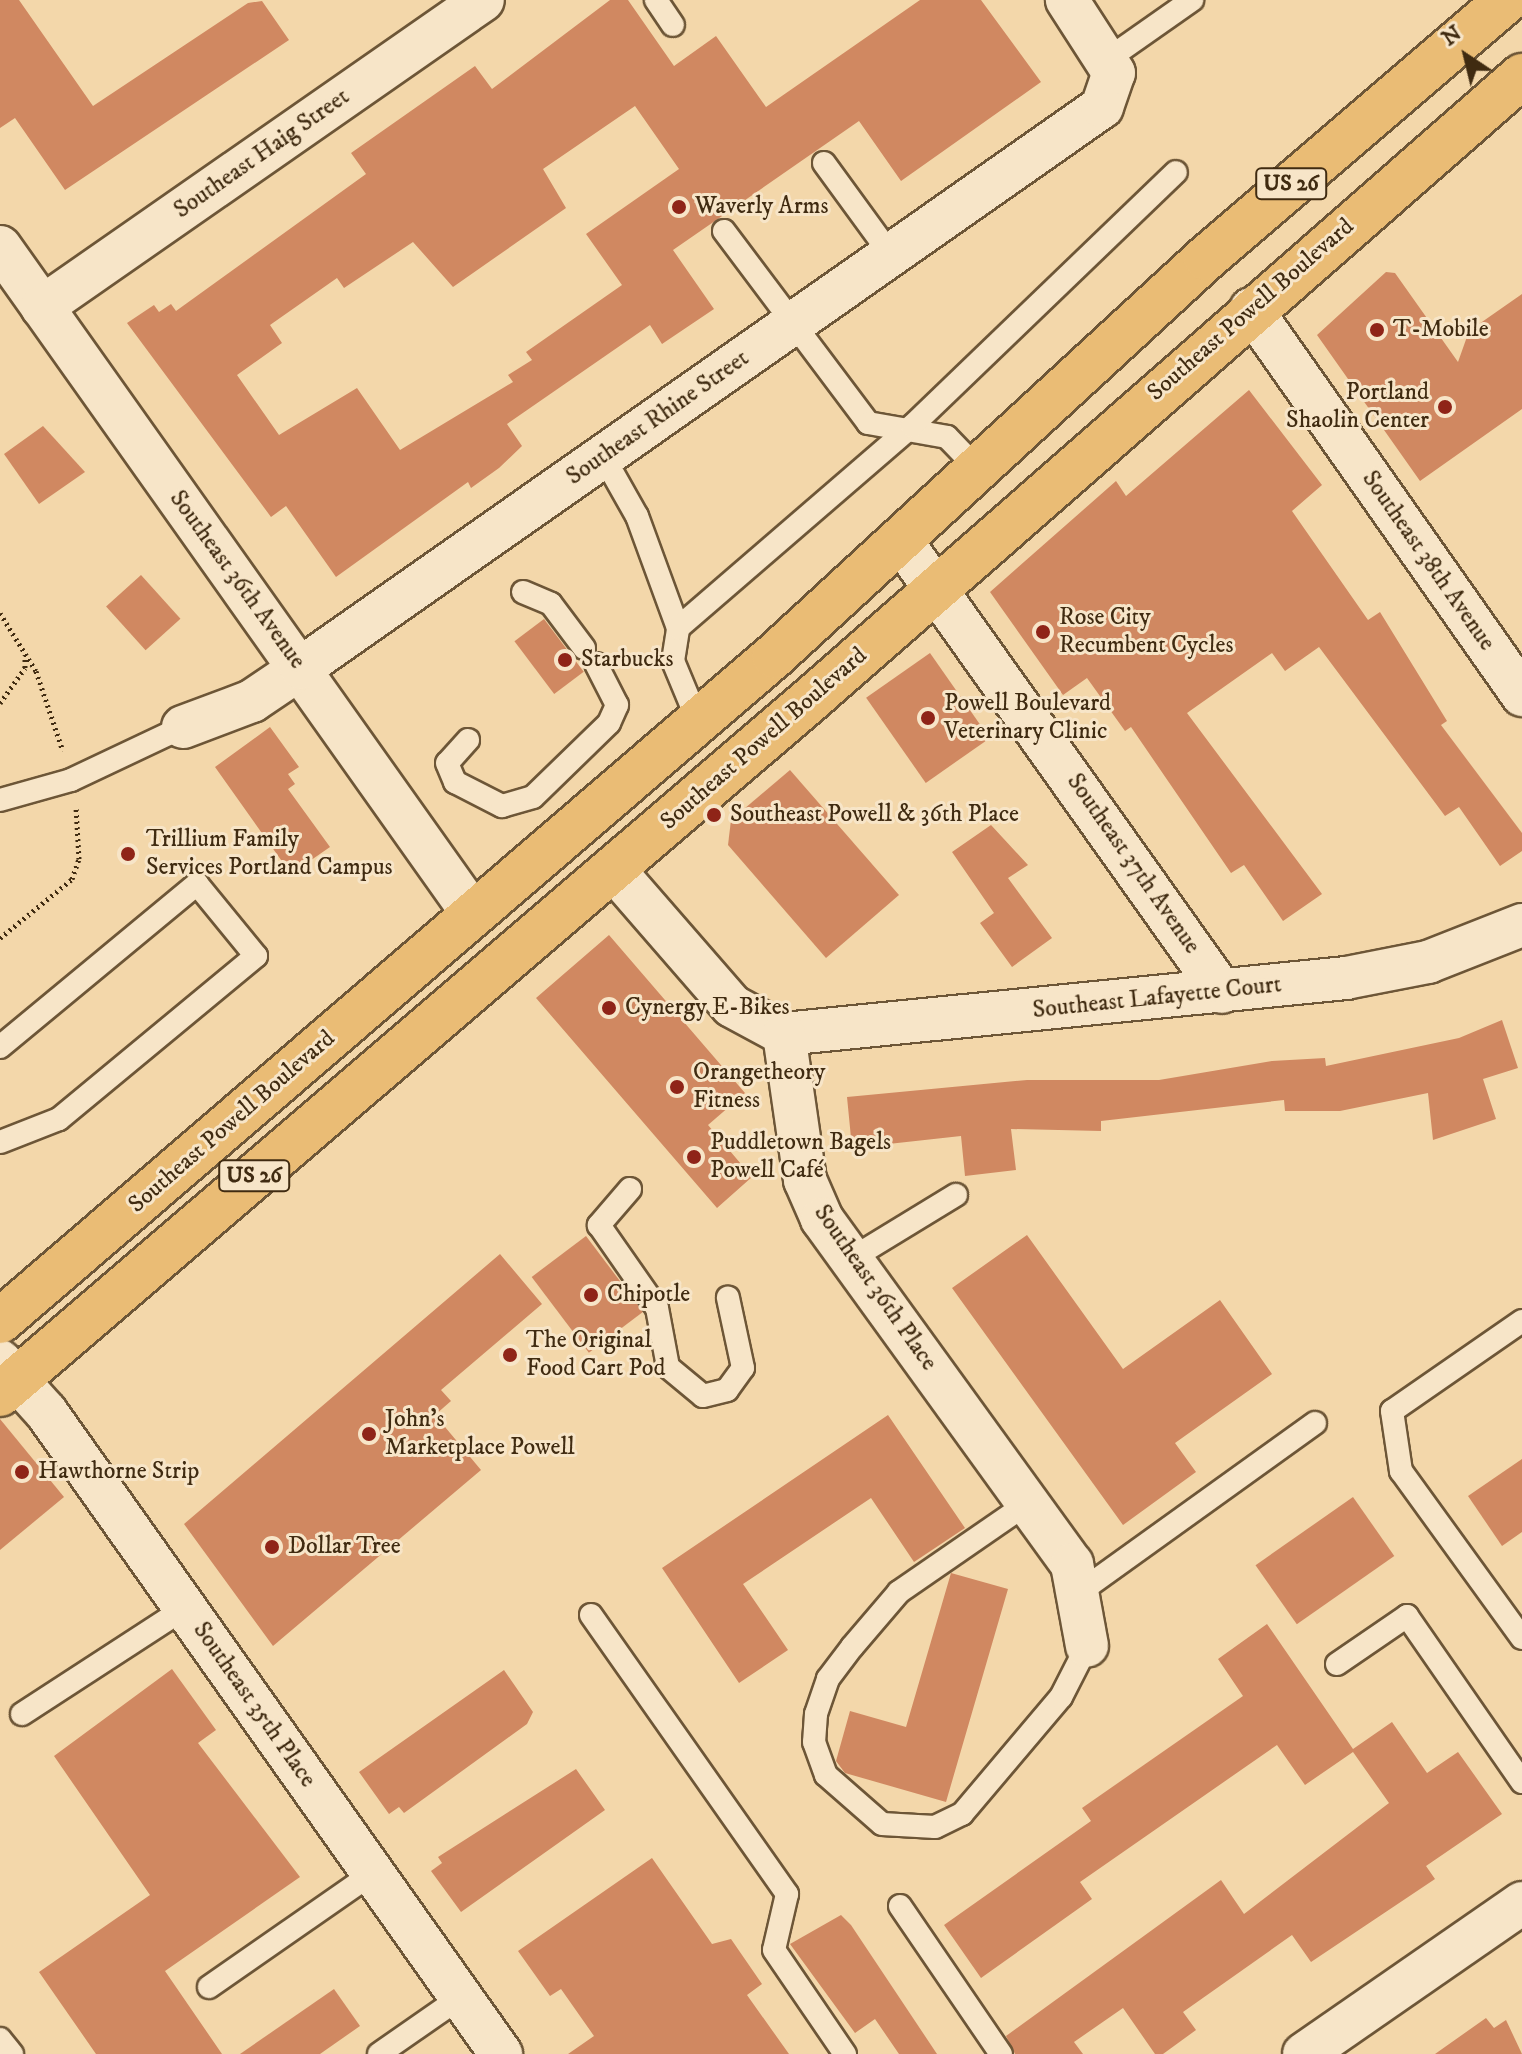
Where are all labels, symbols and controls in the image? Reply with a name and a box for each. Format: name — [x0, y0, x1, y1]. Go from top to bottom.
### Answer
north arrow — [1426, 16, 1506, 96]
text: N — [1437, 20, 1467, 52]
street label: Southeast Haig Street — [169, 83, 355, 225]
road number: US 26 — [1255, 166, 1327, 202]
place label: Waverly Arms — [695, 193, 829, 221]
marker: Waverly Arms — [670, 198, 688, 216]
street label: Southeast Powell Boulevard — [1142, 213, 1360, 407]
place label: T-Mobile — [1393, 316, 1489, 344]
marker: T-Mobile — [1368, 321, 1386, 339]
street label: Southeast Rhine Street — [561, 344, 755, 492]
place label: Portland Shaolin Center — [1286, 379, 1429, 435]
marker: Portland Shaolin Center — [1436, 398, 1454, 416]
street label: Southeast 38th Avenue — [1355, 466, 1501, 656]
street label: Southeast 36th Avenue — [163, 485, 311, 675]
place label: Rose City Recumbent Cycles — [1059, 604, 1234, 660]
marker: Rose City Recumbent Cycles — [1034, 623, 1052, 641]
street label: Southeast Powell Boulevard — [655, 642, 873, 836]
place label: Starbucks — [581, 646, 673, 674]
marker: Starbucks — [556, 651, 574, 669]
place label: Powell Boulevard Veterinary Clinic — [944, 690, 1111, 746]
marker: Powell Boulevard Veterinary Clinic — [919, 709, 937, 727]
street label: Southeast 37th Avenue — [1060, 768, 1206, 960]
place label: Southeast Powell & 36th Place — [730, 801, 1019, 829]
marker: Southeast Powell & 36th Place — [705, 806, 723, 824]
place label: Trillium Family Services Portland Campus — [146, 826, 393, 882]
marker: Trillium Family Services Portland Campus — [117, 843, 139, 865]
street label: Southeast Lafayette Court — [1031, 971, 1283, 1025]
place label: Cynergy E-Bikes — [625, 994, 790, 1022]
marker: Cynergy E-Bikes — [600, 999, 618, 1017]
street label: Southeast Powell Boulevard — [123, 1025, 341, 1219]
place label: Orangetheory Fitness — [693, 1059, 825, 1115]
marker: Orangetheory Fitness — [668, 1078, 686, 1096]
place label: Puddletown Bagels Powell Café — [710, 1129, 891, 1185]
marker: Puddletown Bagels Powell Café — [685, 1148, 703, 1166]
road number: US 26 — [218, 1158, 290, 1194]
street label: Southeast 36th Place — [807, 1200, 943, 1376]
place label: Chipotle — [607, 1281, 690, 1309]
marker: Chipotle — [582, 1286, 600, 1304]
place label: The Original Food Cart Pod — [526, 1327, 665, 1383]
marker: The Original Food Cart Pod — [501, 1346, 519, 1364]
place label: John's Marketplace Powell — [385, 1406, 575, 1462]
marker: John's Marketplace Powell — [360, 1425, 378, 1443]
place label: Hawthorne Strip — [38, 1458, 199, 1486]
marker: Hawthorne Strip — [13, 1463, 31, 1481]
place label: Dollar Tree — [288, 1533, 401, 1561]
marker: Dollar Tree — [263, 1538, 281, 1556]
street label: Southeast 35th Place — [186, 1617, 322, 1793]

